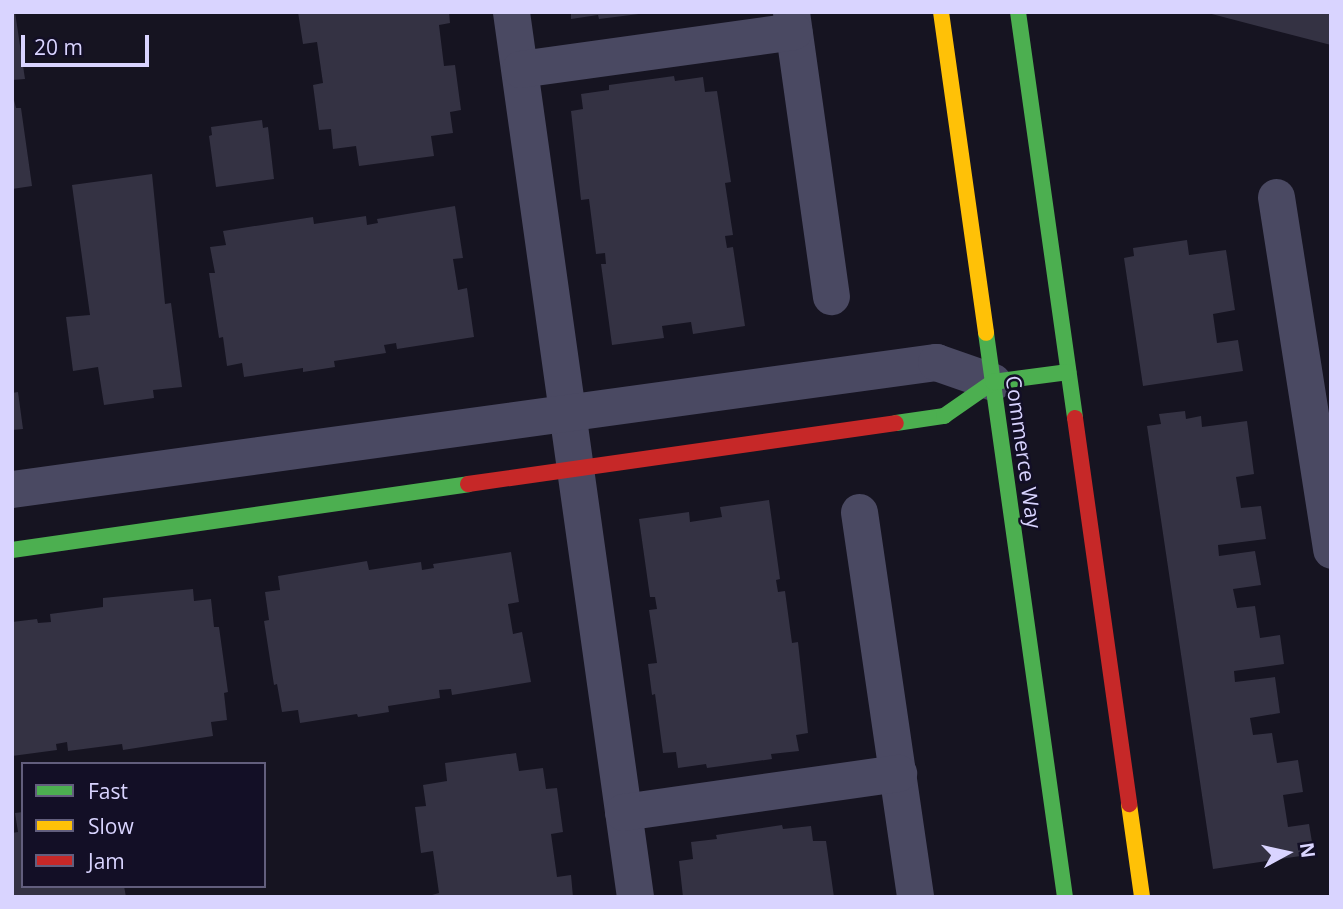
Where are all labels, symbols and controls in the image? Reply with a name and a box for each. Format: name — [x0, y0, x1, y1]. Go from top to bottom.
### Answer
scale bar — [24, 21, 152, 65]
text: 20 m — [34, 33, 83, 61]
street label: Commerce Way — [1001, 374, 1047, 530]
legend — [21, 762, 266, 888]
text: Fast — [88, 777, 128, 805]
text: Slow — [88, 812, 134, 840]
north arrow — [1252, 818, 1322, 888]
text: N — [1294, 841, 1322, 860]
text: Jam — [88, 847, 125, 875]

